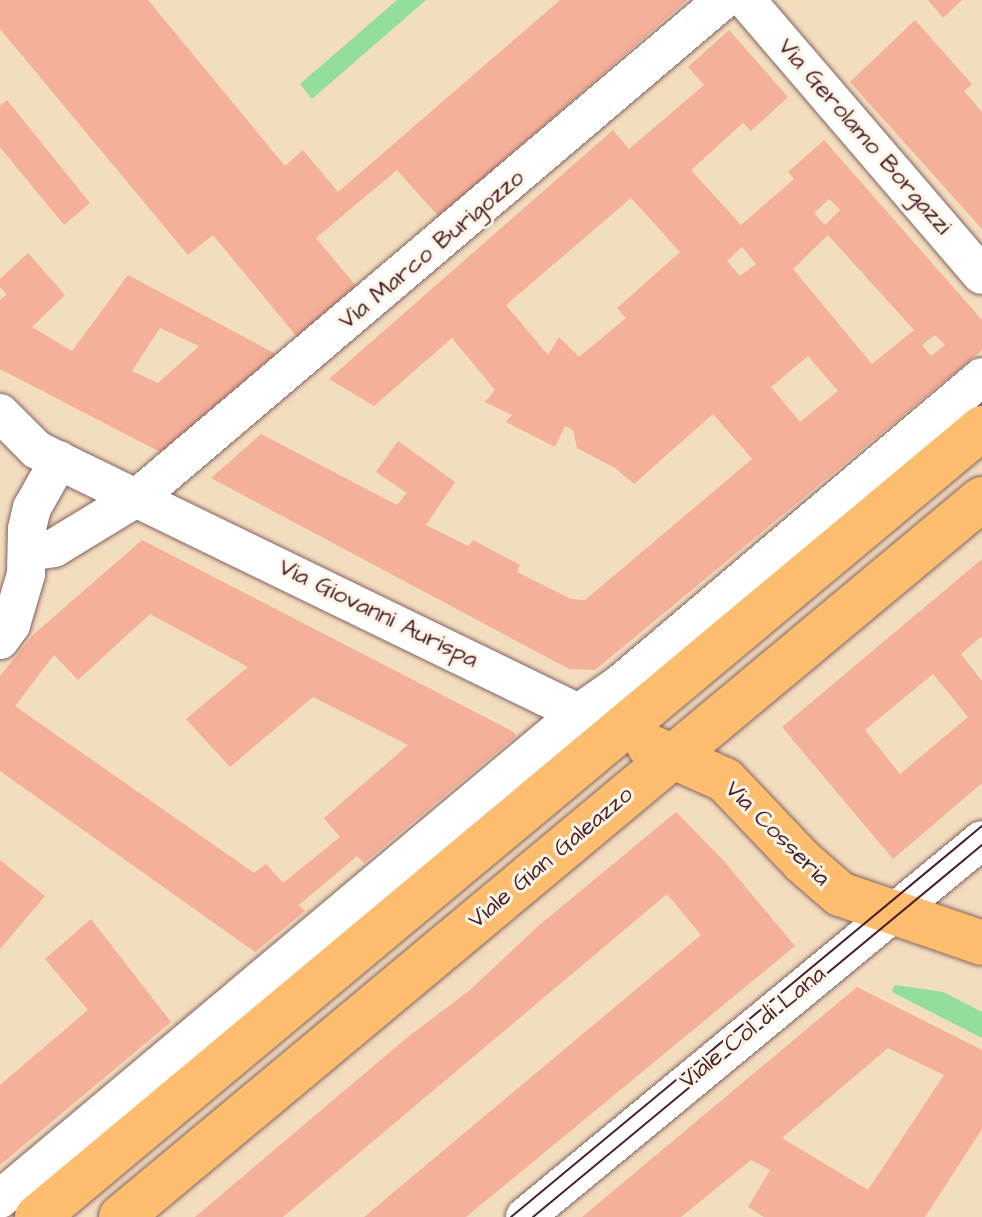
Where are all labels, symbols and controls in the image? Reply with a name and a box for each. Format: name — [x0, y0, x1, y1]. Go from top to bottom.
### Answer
street label: Via Gerolamo Borgazzi — [771, 33, 957, 241]
street label: Via Marco Burigozzo — [333, 164, 531, 336]
street label: Via Giovanni Aurispa — [274, 553, 482, 675]
street label: Via Cosseria — [718, 775, 836, 893]
street label: Viale Gian Galeazzo — [463, 781, 639, 935]
street label: Viale Col di Lana — [674, 960, 832, 1096]

